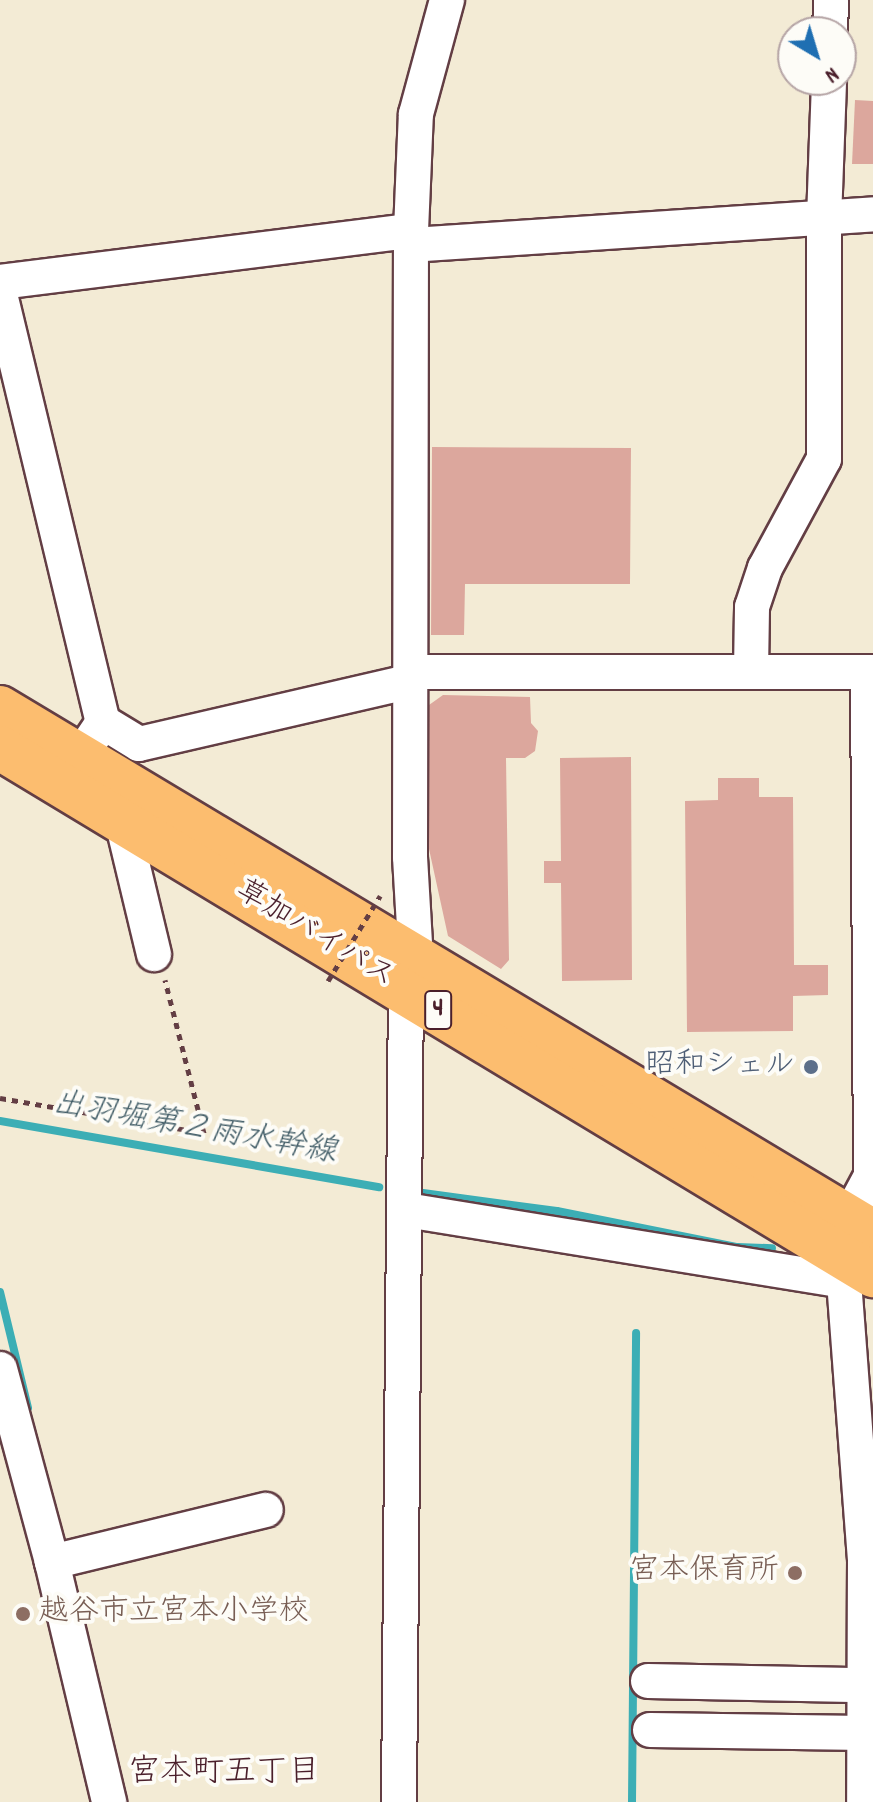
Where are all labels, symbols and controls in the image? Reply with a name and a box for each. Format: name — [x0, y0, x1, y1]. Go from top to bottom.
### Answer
north arrow — [777, 16, 857, 96]
text: N — [817, 58, 845, 89]
street label: 草加バイパス — [228, 874, 400, 998]
road number: 4 — [424, 986, 452, 1034]
place label: 昭和シェル — [645, 1049, 795, 1085]
marker: 昭和シェル — [802, 1058, 820, 1076]
water label: 出羽堀第２雨水幹線 — [49, 1086, 339, 1174]
place label: 宮本保育所 — [629, 1555, 779, 1591]
marker: 宮本保育所 — [786, 1564, 804, 1582]
place label: 越谷市立宮本小学校 — [39, 1596, 309, 1632]
marker: 越谷市立宮本小学校 — [14, 1605, 32, 1623]
district label: 宮本町五丁目 — [128, 1755, 320, 1793]

